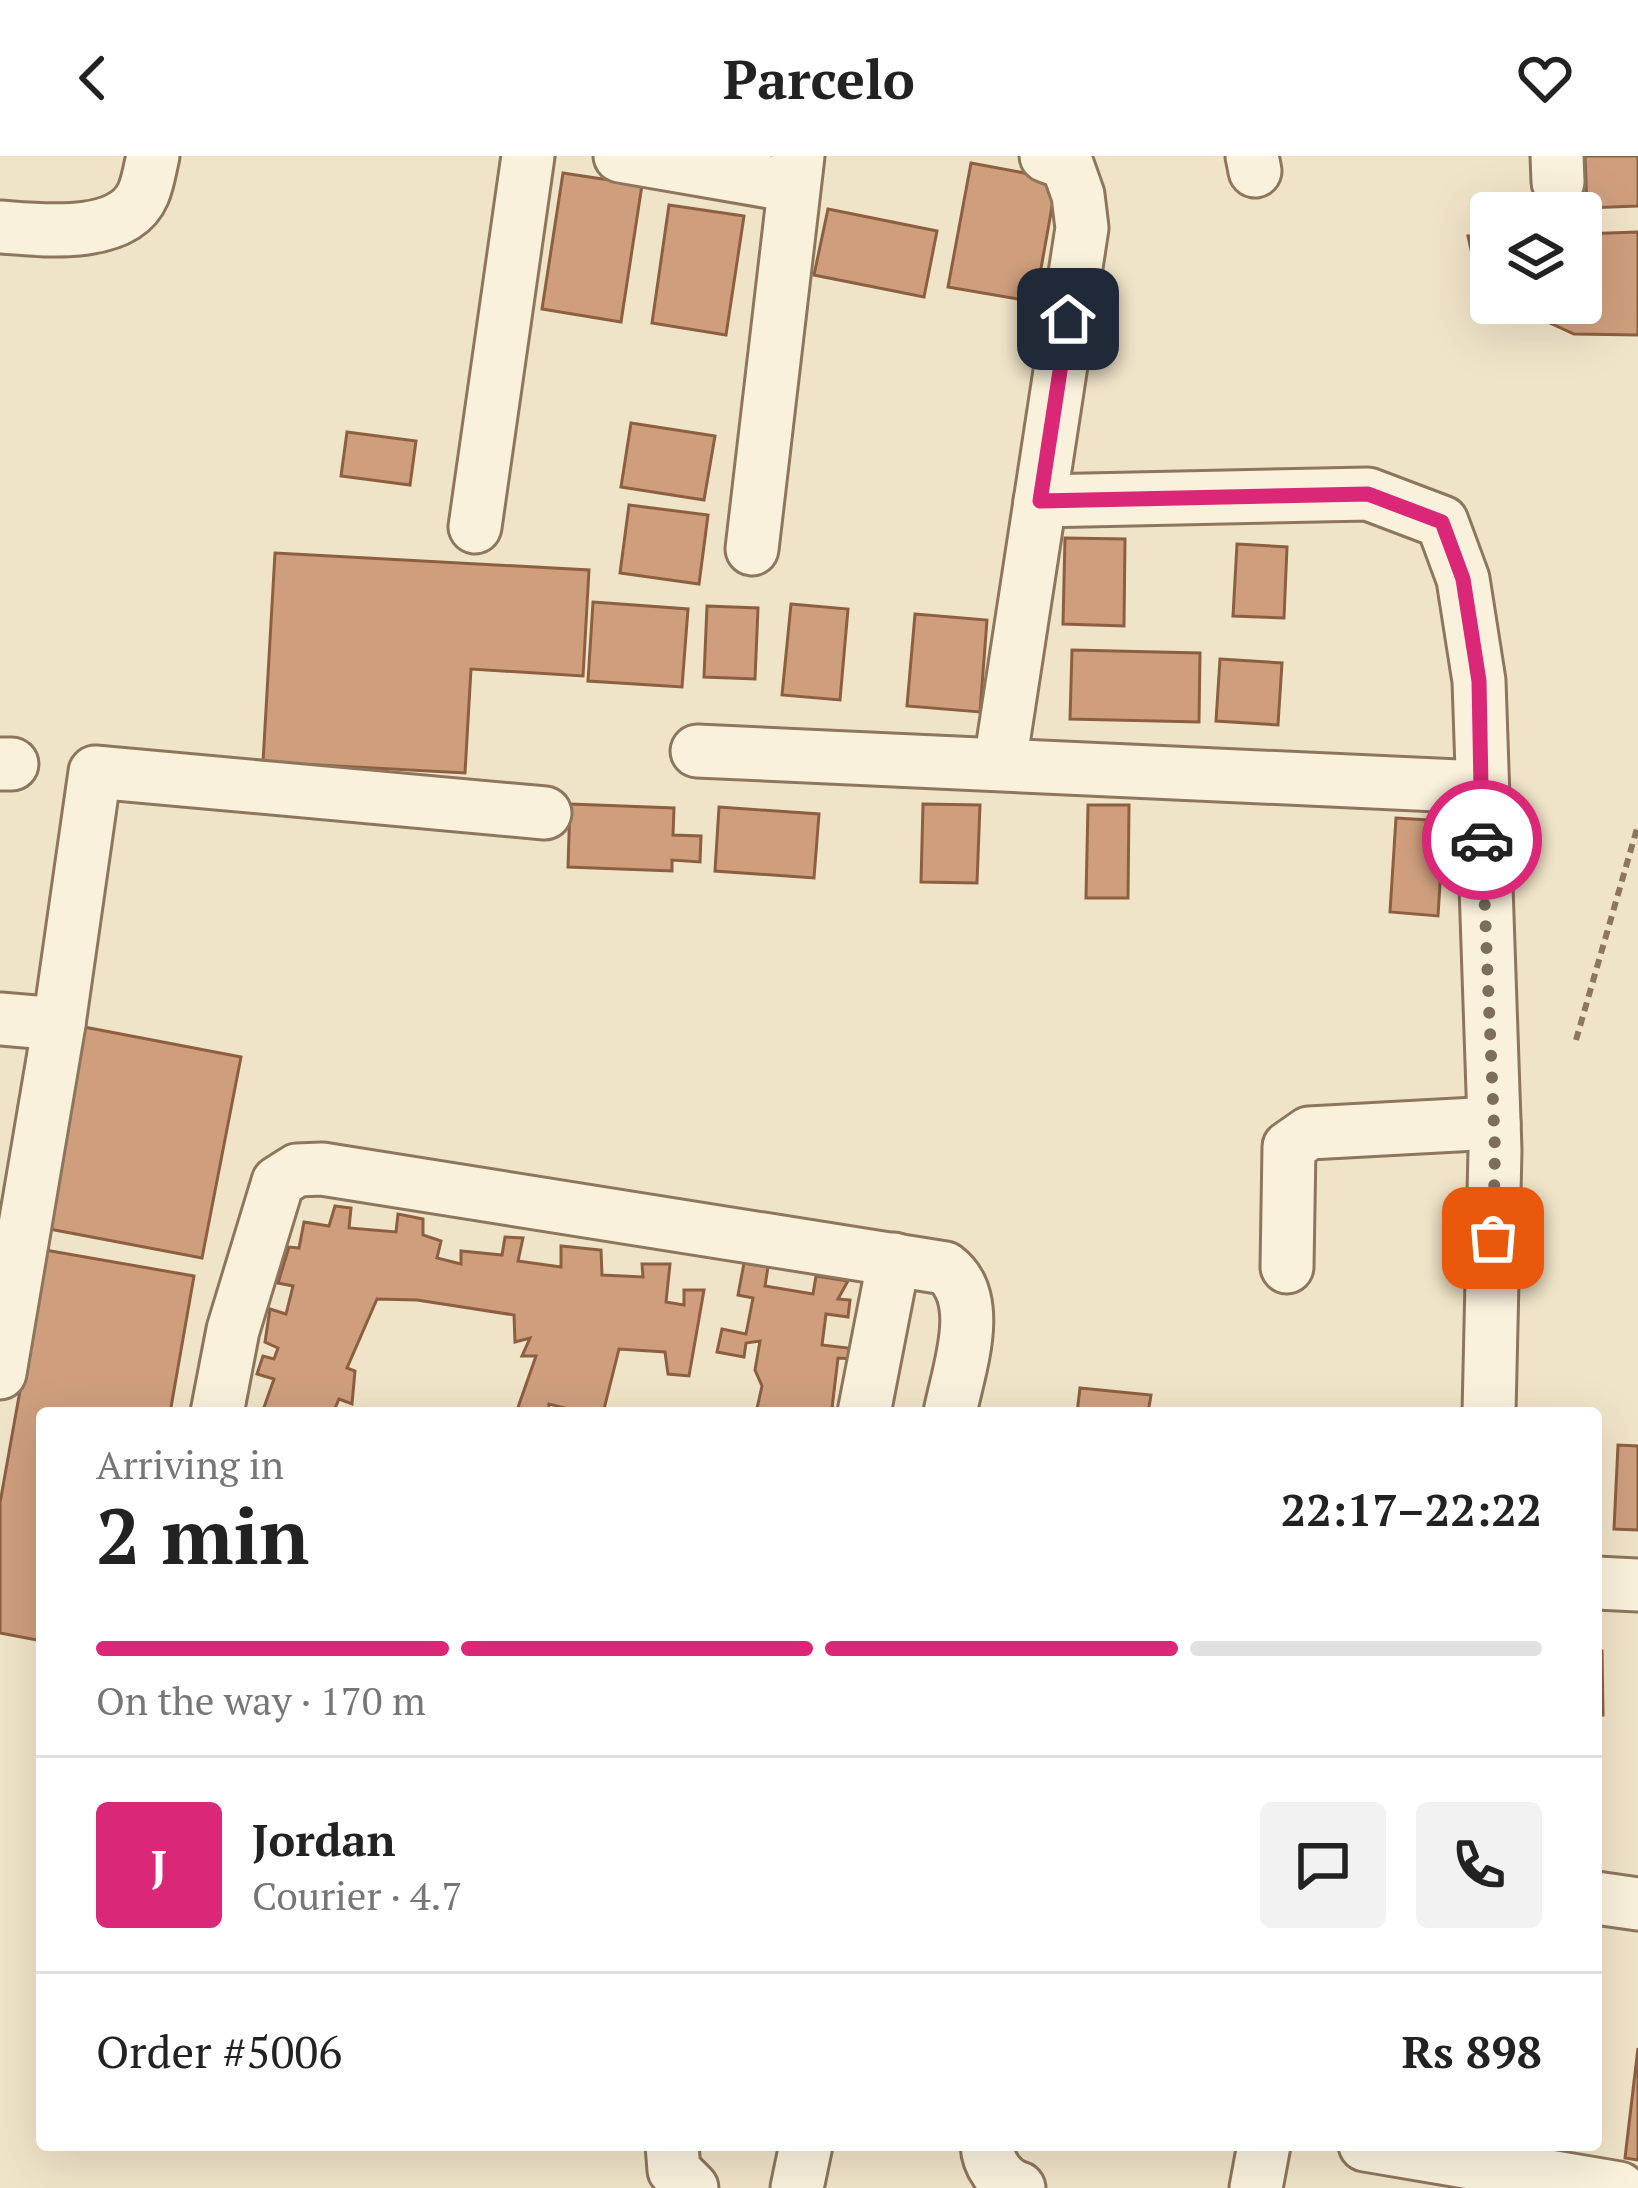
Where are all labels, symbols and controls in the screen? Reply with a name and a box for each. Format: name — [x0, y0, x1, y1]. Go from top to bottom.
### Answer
text: Parcelo — [723, 43, 915, 114]
icon: back — [60, 45, 126, 111]
icon: heart — [1512, 45, 1578, 111]
map controls — [1470, 192, 1602, 324]
button: layers — [1470, 192, 1602, 324]
pin — [1017, 268, 1119, 370]
icon: home — [1035, 286, 1101, 352]
courier — [1422, 780, 1542, 900]
icon: car — [1449, 807, 1515, 873]
pin — [1442, 1187, 1544, 1289]
icon: bag — [1460, 1205, 1526, 1271]
text: Arriving in — [96, 1438, 284, 1490]
text: 22:17–22:22 — [1281, 1479, 1542, 1539]
text: 2 min — [96, 1483, 309, 1586]
text: On the way · 170 m — [96, 1674, 426, 1726]
button: chat — [1260, 1802, 1386, 1928]
button: phone — [1416, 1802, 1542, 1928]
text: Jordan — [252, 1809, 396, 1869]
text: J — [151, 1835, 167, 1895]
text: Courier · 4.7 — [252, 1869, 462, 1921]
text: Order #5006 — [96, 2021, 342, 2081]
text: Rs 898 — [1402, 2021, 1542, 2081]

